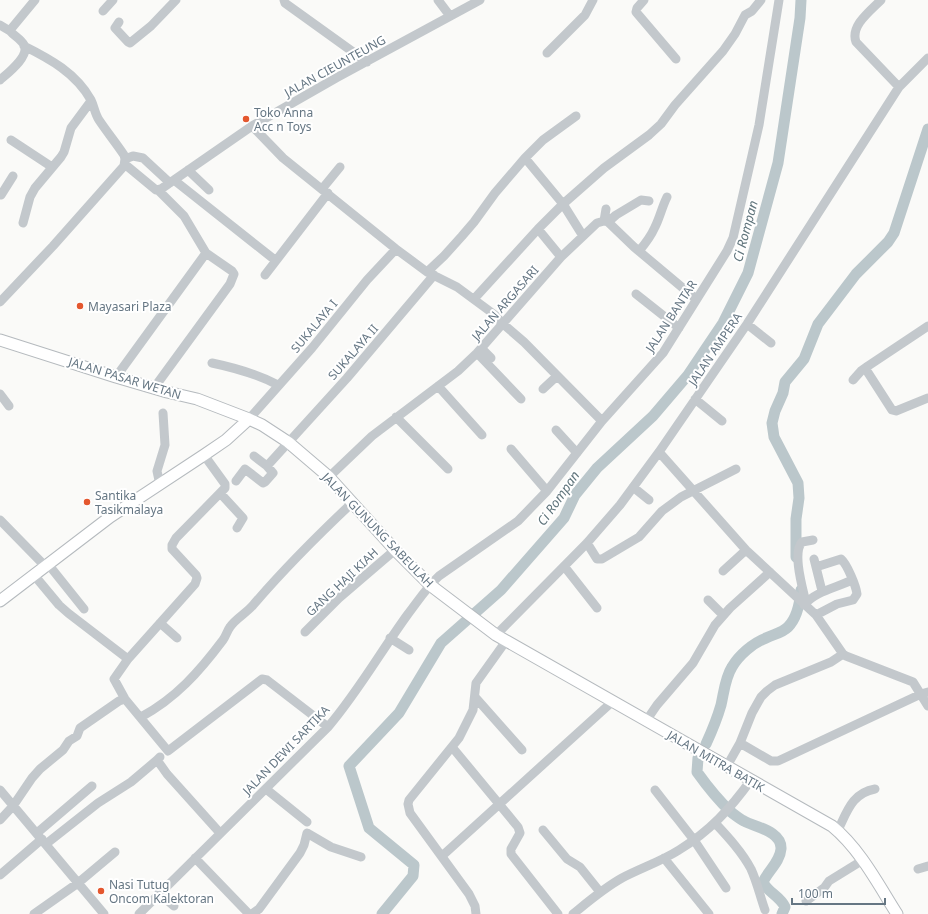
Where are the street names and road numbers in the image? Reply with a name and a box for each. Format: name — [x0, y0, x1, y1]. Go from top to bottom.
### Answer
street label: JALAN CIEUNTEUNG — [280, 31, 389, 101]
street label: JALAN ARGASARI — [467, 262, 542, 345]
street label: JALAN BANTAR — [641, 276, 701, 356]
street label: SUKALAYA I — [287, 296, 341, 356]
street label: JALAN AMPERA — [684, 309, 746, 390]
street label: SUKALAYA II — [324, 320, 382, 384]
street label: JALAN PASAR WETAN — [66, 353, 183, 403]
street label: JALAN GUNUNG SABEULAH — [318, 468, 438, 591]
street label: GANG HAJI KIAH — [302, 544, 382, 620]
street label: JALAN DEWI SARTIKA — [238, 701, 333, 799]
street label: JALAN MITRA BATIK — [663, 726, 768, 796]

